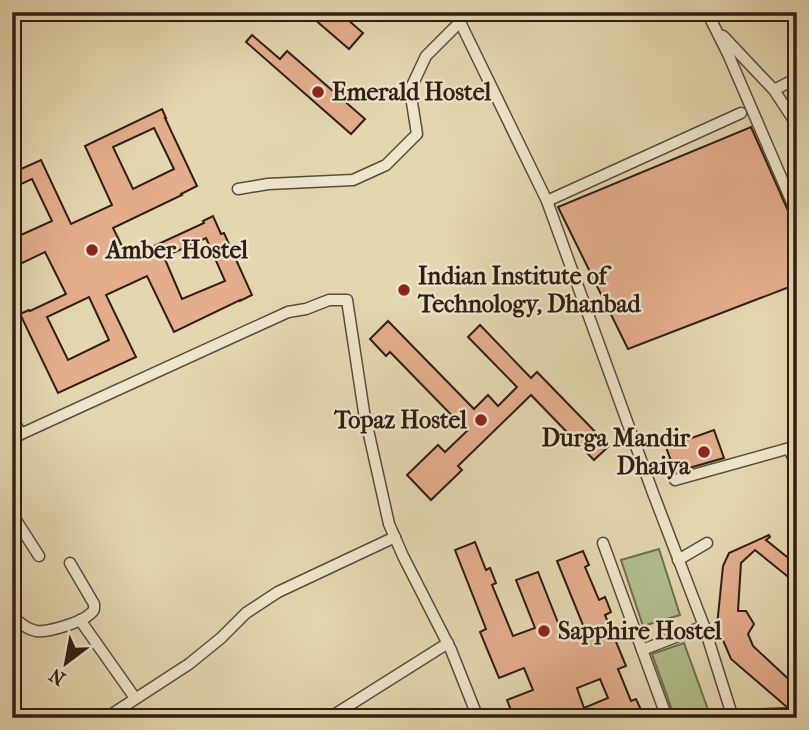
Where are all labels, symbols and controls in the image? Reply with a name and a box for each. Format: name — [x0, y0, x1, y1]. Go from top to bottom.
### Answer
place label: Emerald Hostel — [332, 78, 491, 106]
marker: Emerald Hostel — [310, 84, 326, 100]
place label: Amber Hostel — [104, 236, 248, 264]
marker: Amber Hostel — [84, 242, 100, 258]
place label: Indian Institute of Technology, Dhanbad — [417, 262, 642, 318]
marker: Indian Institute of Technology, Dhanbad — [396, 282, 412, 298]
place label: Topaz Hostel — [333, 406, 467, 434]
marker: Topaz Hostel — [473, 412, 489, 428]
place label: Durga Mandir Dhaiya — [542, 424, 691, 480]
marker: Durga Mandir Dhaiya — [696, 444, 712, 460]
place label: Sapphire Hostel — [558, 617, 722, 645]
marker: Sapphire Hostel — [536, 623, 552, 639]
north arrow — [32, 628, 102, 698]
text: N — [45, 663, 69, 690]

